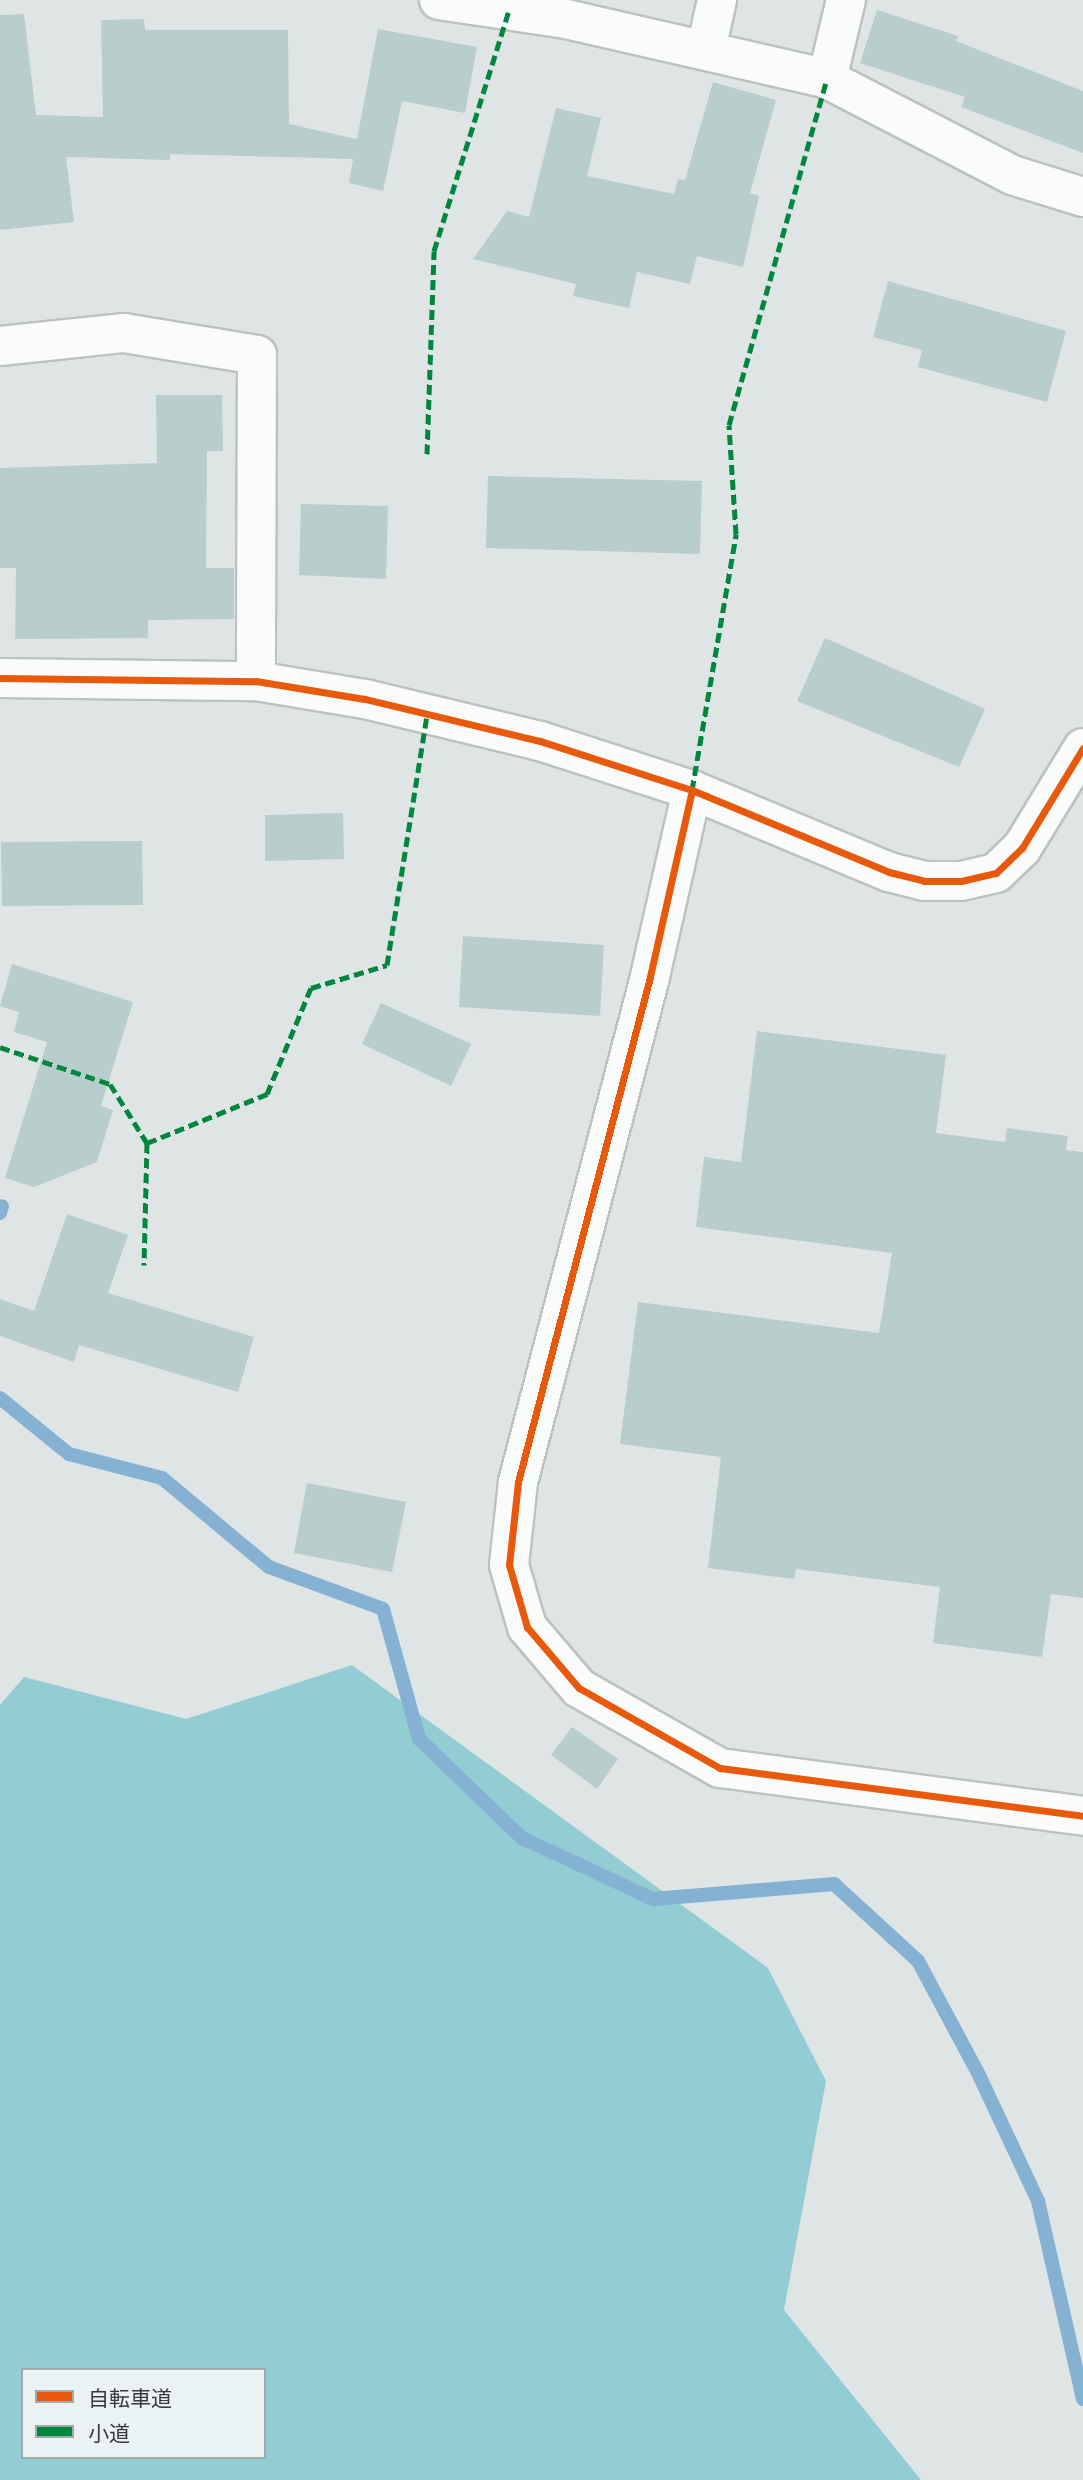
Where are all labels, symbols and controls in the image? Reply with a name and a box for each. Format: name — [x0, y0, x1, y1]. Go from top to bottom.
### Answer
legend — [21, 2368, 266, 2459]
text: 自転車道 — [88, 2386, 172, 2412]
text: 小道 — [88, 2421, 130, 2447]

